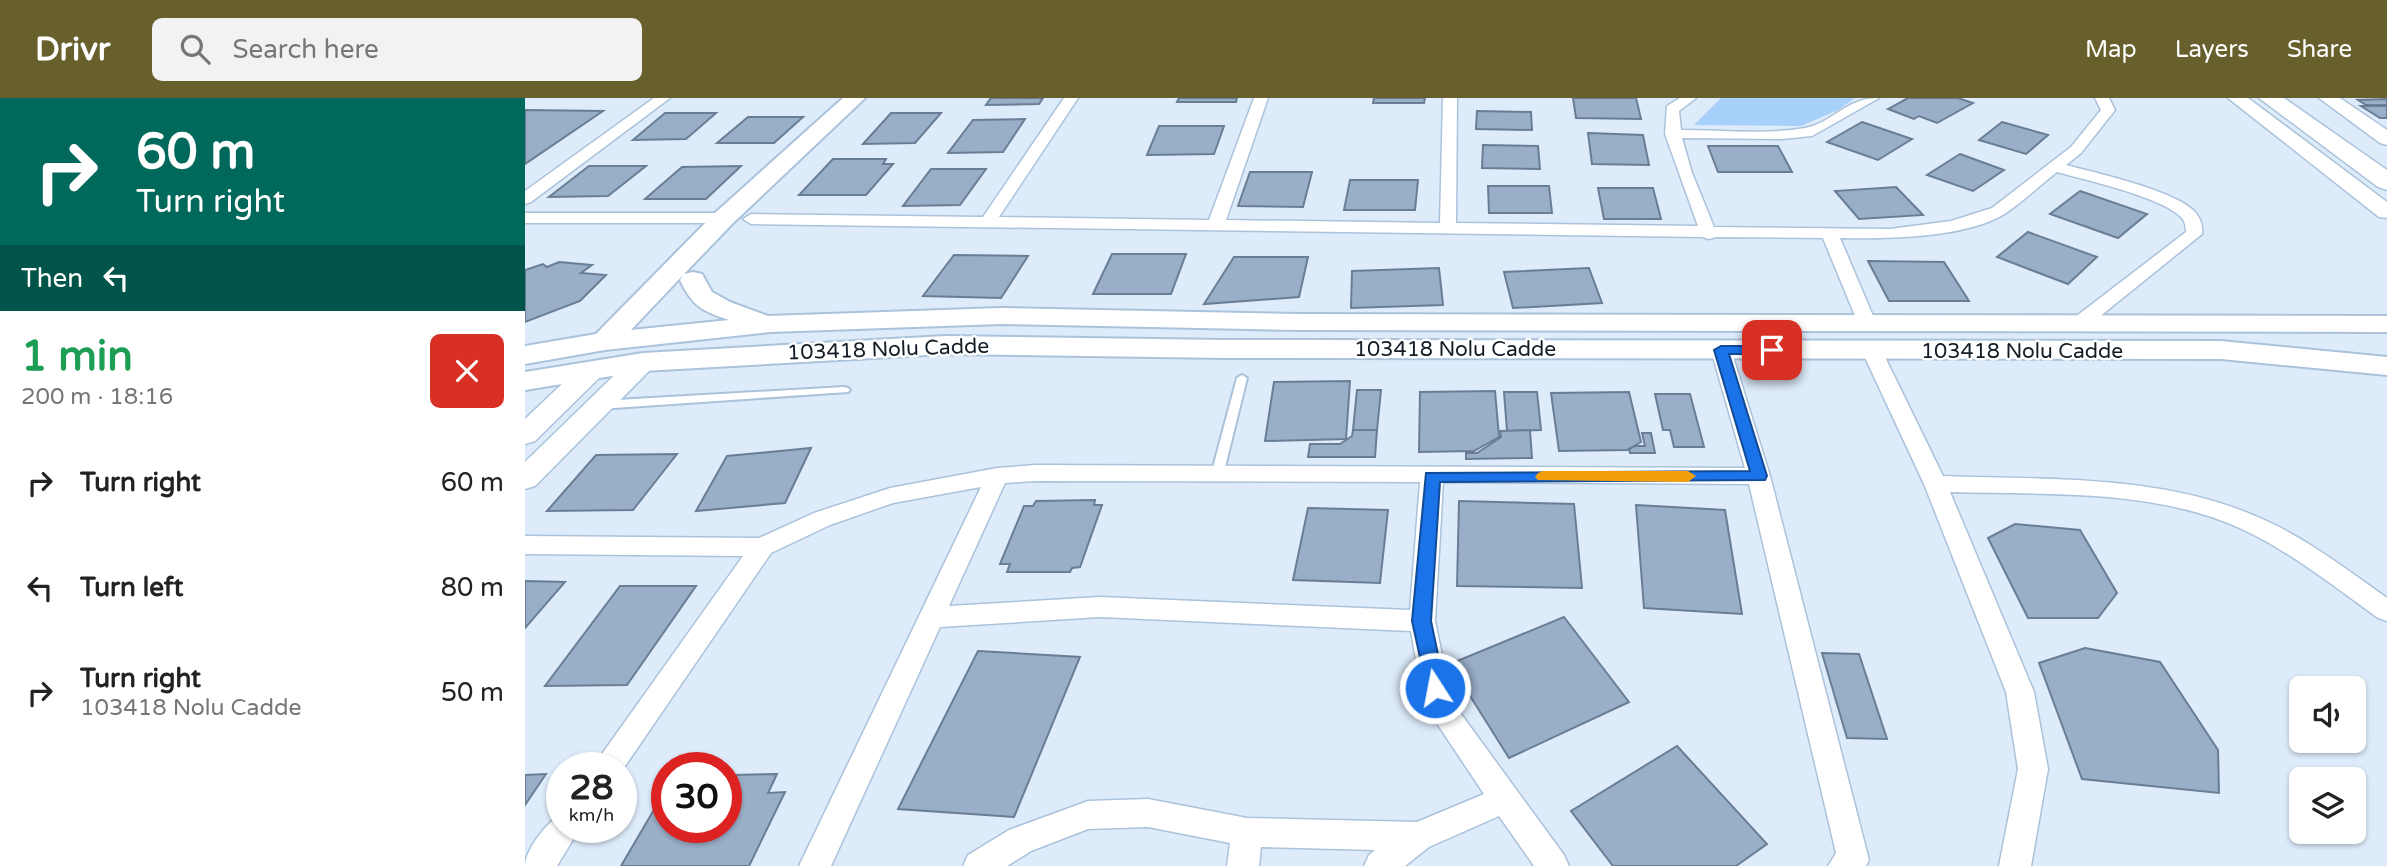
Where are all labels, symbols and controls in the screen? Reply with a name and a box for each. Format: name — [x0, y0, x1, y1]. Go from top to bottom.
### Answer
search box — [152, 18, 642, 81]
text: Drivr — [35, 30, 110, 69]
icon: search — [176, 30, 214, 68]
text: Search here — [232, 34, 379, 65]
text: Map — [2085, 35, 2137, 64]
text: Layers — [2175, 35, 2249, 64]
text: Share — [2287, 35, 2352, 64]
text: 60 m — [136, 123, 255, 182]
icon: right — [21, 126, 112, 217]
text: Turn right — [136, 183, 285, 221]
icon: left — [97, 259, 135, 297]
text: Then — [21, 263, 83, 294]
pin — [1742, 320, 1802, 380]
text: 1 min — [21, 331, 133, 382]
icon: arrive — [1753, 331, 1791, 369]
street label: 103418 Nolu Cadde — [787, 333, 990, 366]
button: close — [430, 334, 504, 408]
street label: 103418 Nolu Cadde — [1354, 337, 1556, 362]
street label: 103418 Nolu Cadde — [1921, 339, 2123, 364]
text: 200 m · 18:16 — [21, 383, 173, 411]
icon: right — [21, 464, 59, 502]
text: Turn right — [80, 467, 201, 498]
text: 60 m — [441, 467, 504, 498]
icon: left — [21, 569, 59, 607]
text: Turn left — [80, 572, 183, 603]
text: 80 m — [441, 572, 504, 603]
position arrow — [1398, 651, 1472, 725]
text: Turn right — [80, 663, 201, 694]
icon: right — [21, 674, 59, 712]
map controls — [2289, 676, 2366, 844]
button: sound — [2289, 676, 2366, 753]
text: 50 m — [441, 677, 504, 708]
text: 103418 Nolu Cadde — [80, 694, 301, 722]
speed limit sign: 30 — [651, 752, 742, 843]
text: 28 — [570, 767, 613, 809]
button: layers — [2289, 767, 2366, 844]
text: km/h — [569, 804, 614, 826]

